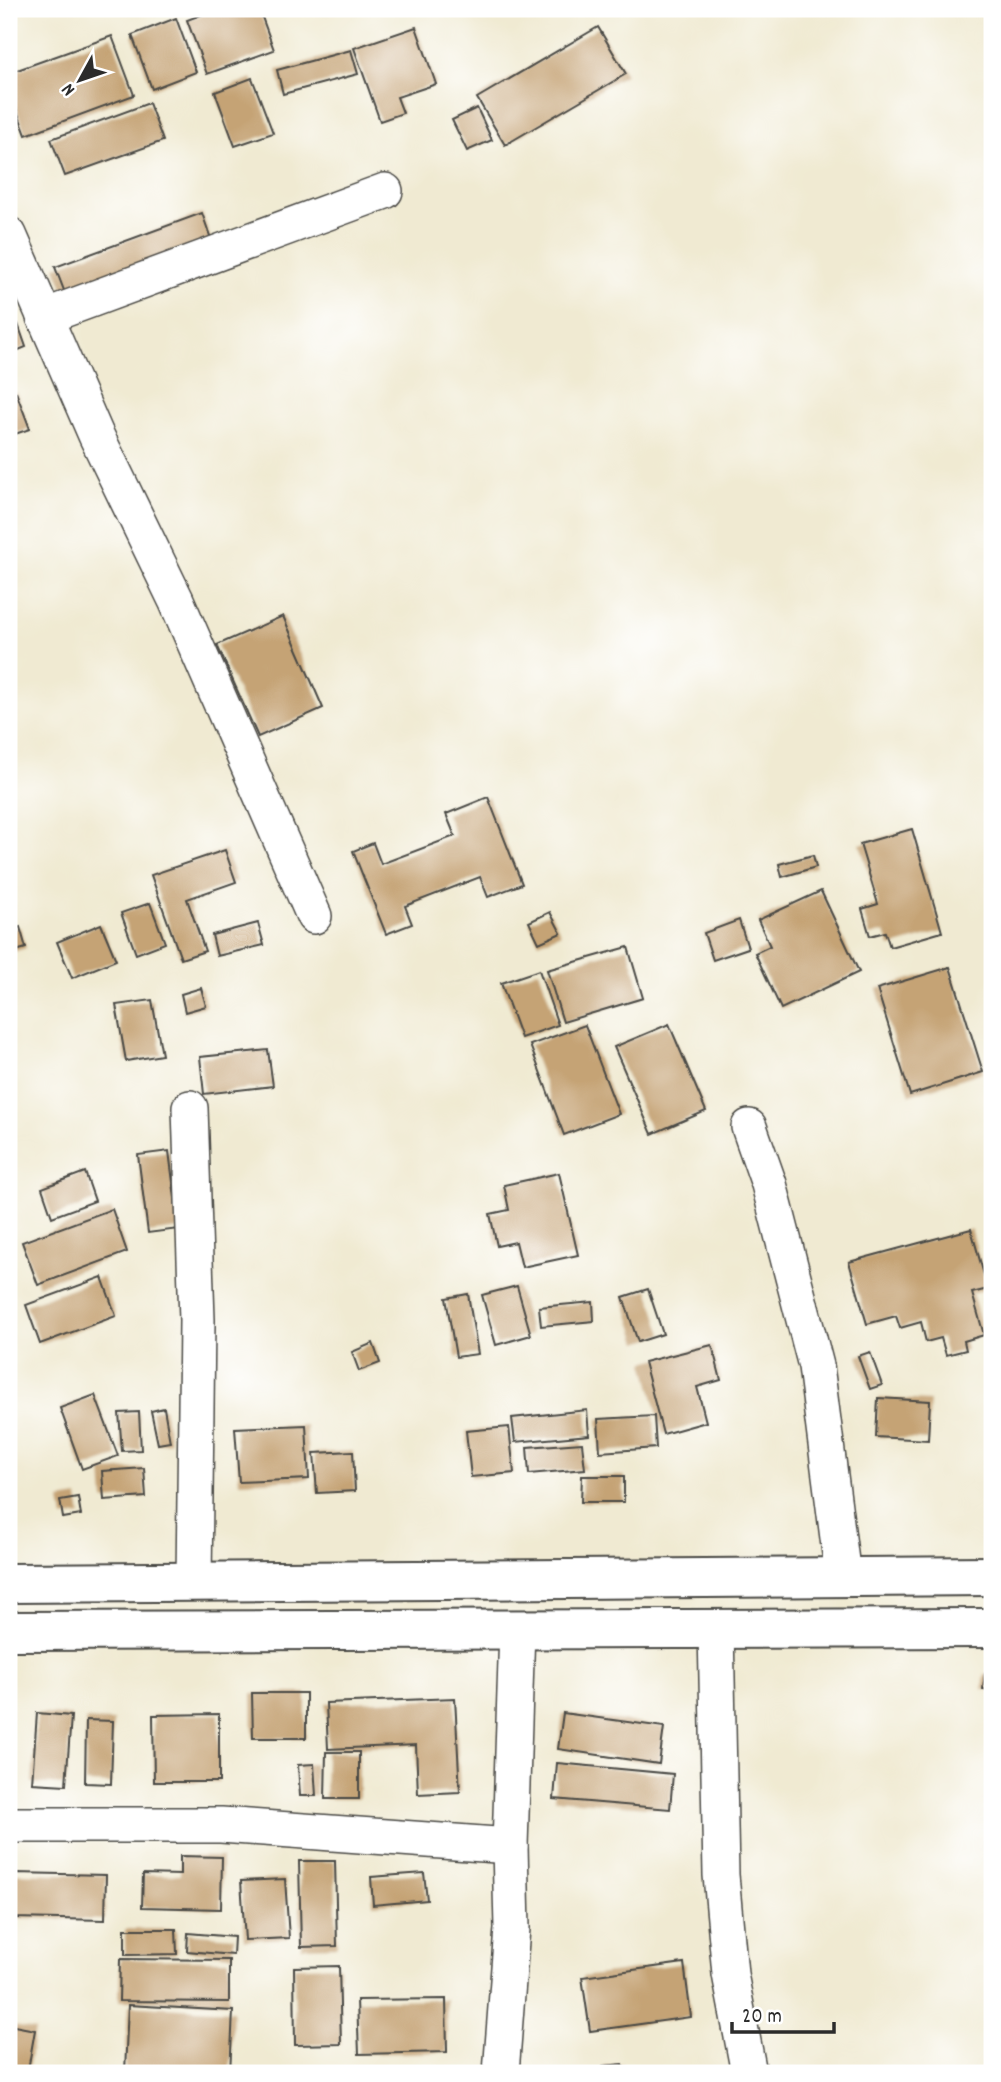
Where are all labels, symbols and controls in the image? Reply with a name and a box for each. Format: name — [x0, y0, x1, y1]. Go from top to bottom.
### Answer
north arrow — [46, 46, 116, 116]
text: N — [56, 76, 83, 101]
scale bar — [732, 1991, 833, 2035]
text: 20 m — [742, 2003, 782, 2033]

